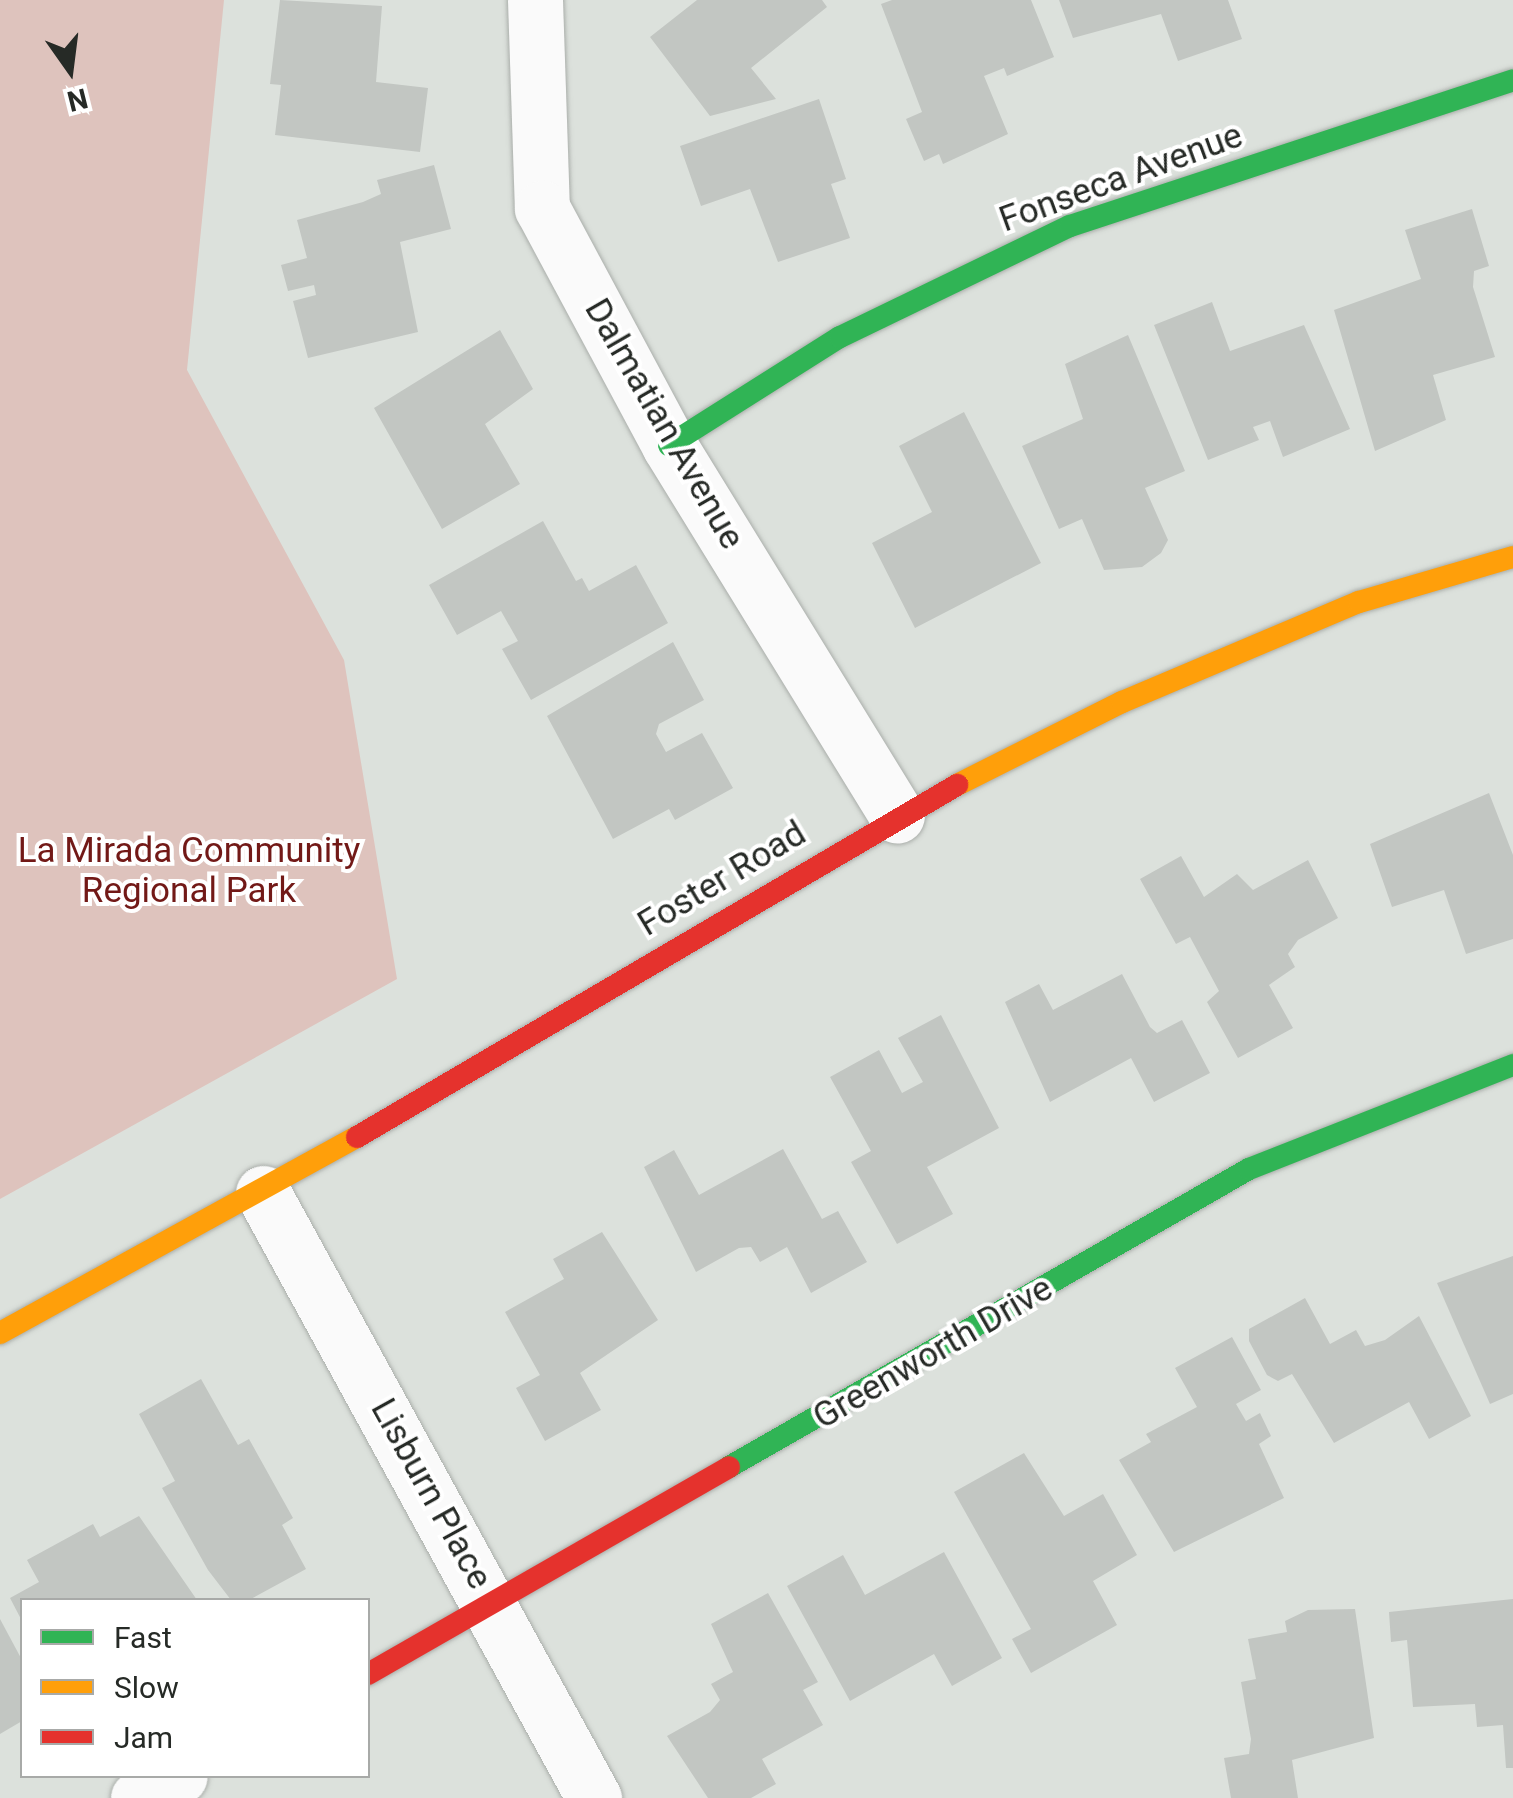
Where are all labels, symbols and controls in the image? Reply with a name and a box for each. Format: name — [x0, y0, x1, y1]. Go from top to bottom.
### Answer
north arrow — [20, 20, 120, 120]
text: N — [64, 81, 91, 118]
street label: Fonseca Avenue — [994, 115, 1248, 241]
street label: Dalmatian Avenue — [575, 292, 753, 556]
street label: Foster Road — [631, 813, 813, 945]
park label: La Mirada Community Regional Park — [18, 830, 360, 912]
street label: Greenworth Drive — [806, 1268, 1060, 1438]
street label: Lisburn Place — [362, 1392, 500, 1596]
legend — [20, 1598, 370, 1778]
text: Fast — [114, 1620, 172, 1655]
text: Slow — [114, 1670, 179, 1705]
text: Jam — [114, 1720, 173, 1755]

